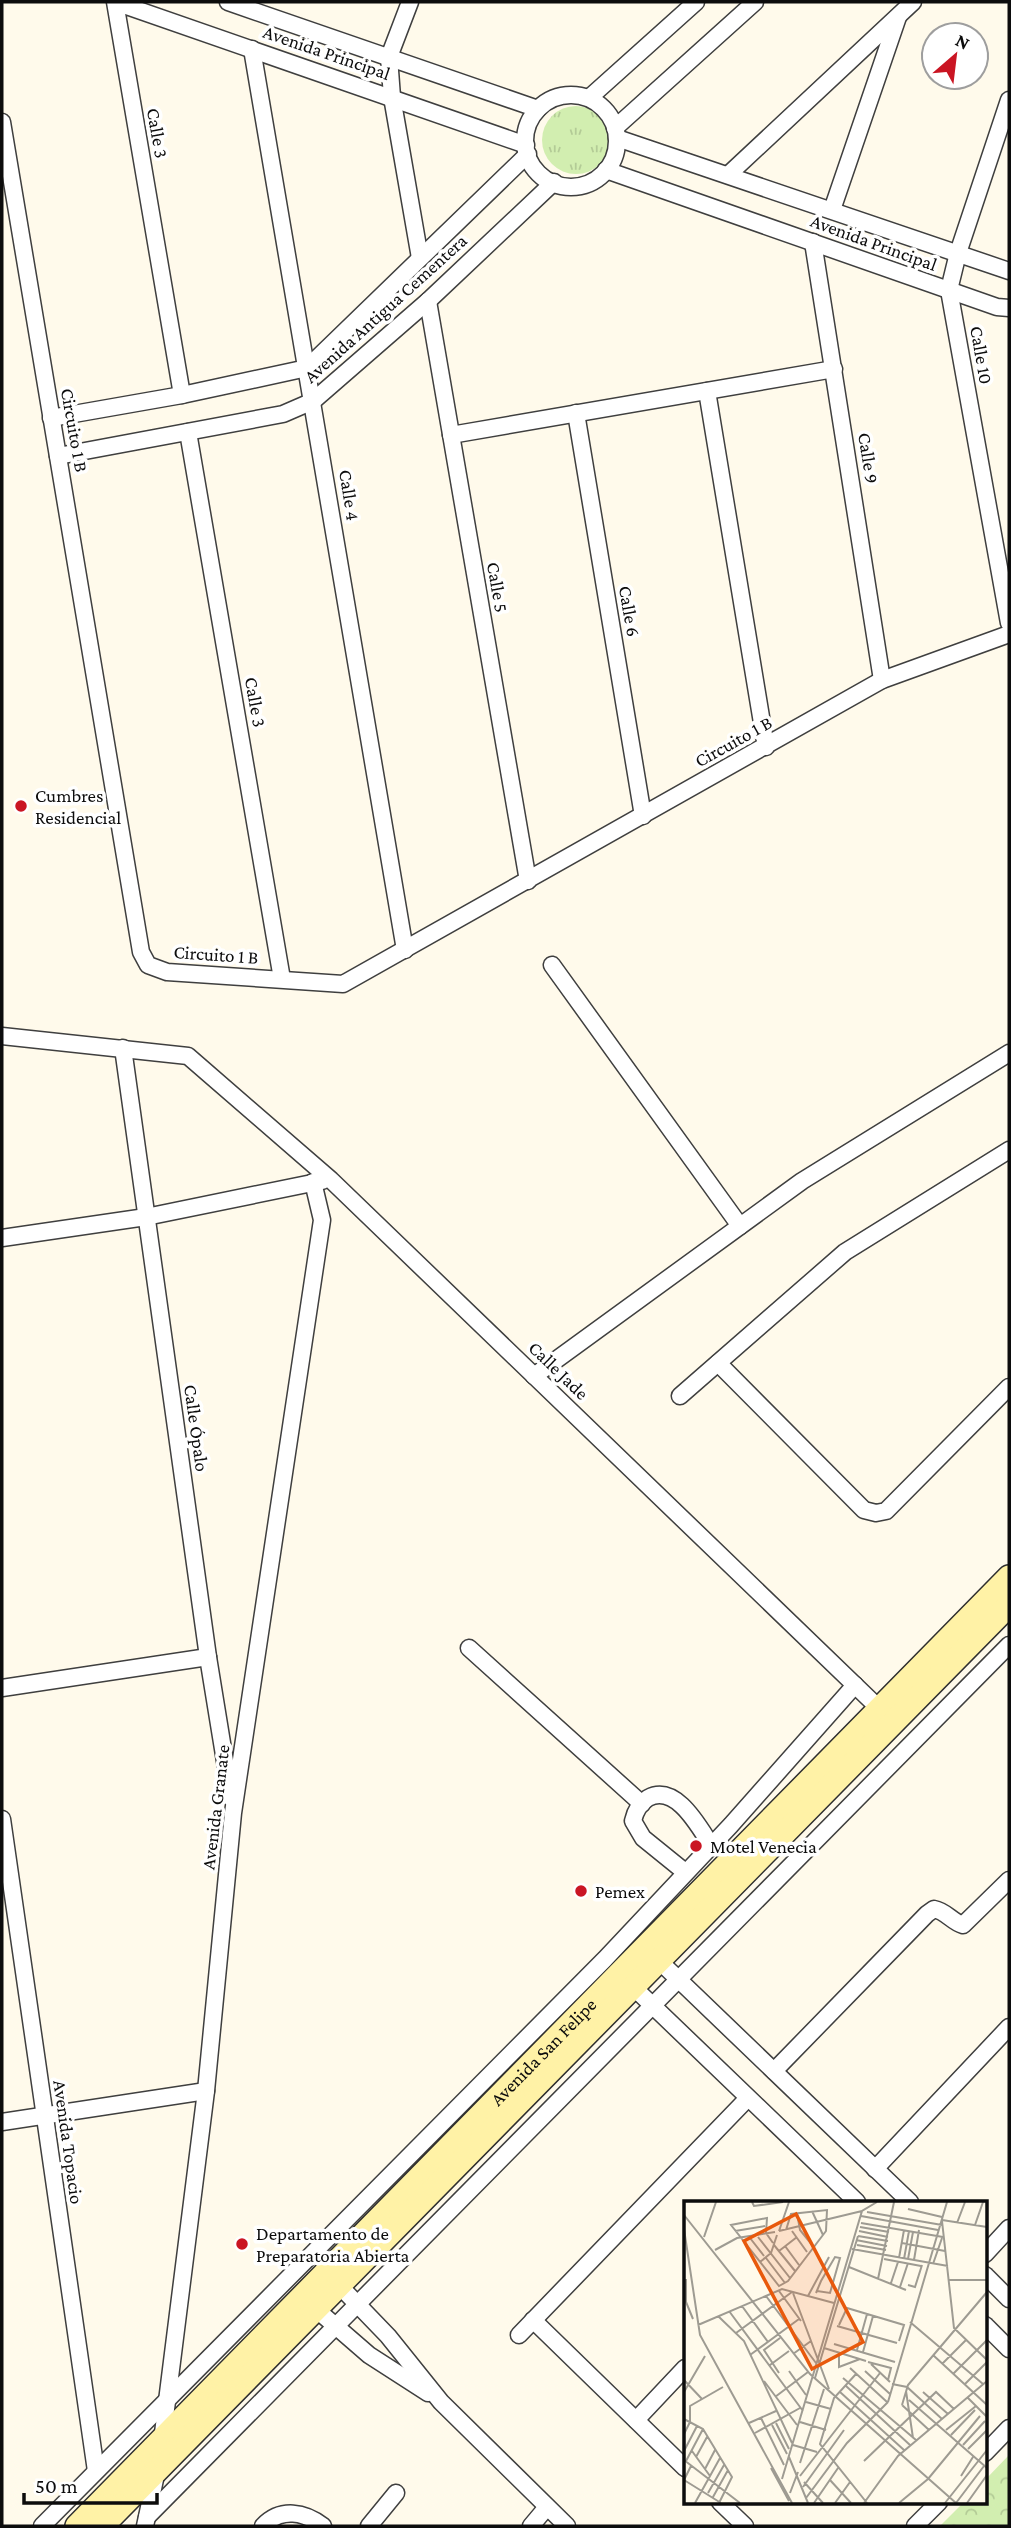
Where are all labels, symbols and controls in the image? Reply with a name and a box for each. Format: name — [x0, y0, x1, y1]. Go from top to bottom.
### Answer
street label: Avenida Principal — [261, 21, 393, 84]
north arrow — [920, 21, 990, 91]
text: N — [952, 29, 973, 54]
street label: Calle 3 — [143, 106, 172, 160]
street label: Avenida Principal — [808, 210, 940, 275]
street label: Avenida Antigua Cementera — [300, 230, 471, 387]
street label: Calle 10 — [966, 324, 997, 386]
street label: Circuito 1 B — [57, 386, 92, 474]
street label: Calle 9 — [854, 431, 883, 485]
street label: Calle 4 — [335, 468, 364, 522]
street label: Calle 5 — [483, 560, 512, 614]
street label: Calle 6 — [615, 584, 644, 638]
street label: Calle 3 — [241, 675, 270, 729]
street label: Circuito 1 B — [691, 712, 775, 771]
place label: Cumbres Residencial — [35, 785, 121, 828]
marker: Cumbres Residencial — [13, 798, 29, 814]
street label: Circuito 1 B — [173, 941, 259, 968]
street label: Calle Jade — [525, 1337, 593, 1404]
street label: Calle Ópalo — [180, 1383, 213, 1473]
street label: Avenida Granate — [197, 1743, 234, 1871]
place label: Motel Venecia — [710, 1836, 817, 1857]
marker: Motel Venecia — [688, 1838, 704, 1854]
place label: Pemex — [595, 1881, 645, 1902]
marker: Pemex — [573, 1883, 589, 1899]
street label: Avenida San Felipe — [486, 1994, 601, 2110]
street label: Avenida Topacio — [49, 2079, 88, 2205]
inset map — [684, 2201, 986, 2504]
place label: Departamento de Preparatoria Abierta — [256, 2223, 410, 2266]
marker: Departamento de Preparatoria Abierta — [234, 2236, 250, 2252]
scale bar — [24, 2462, 158, 2506]
text: 50 m — [35, 2474, 78, 2498]

